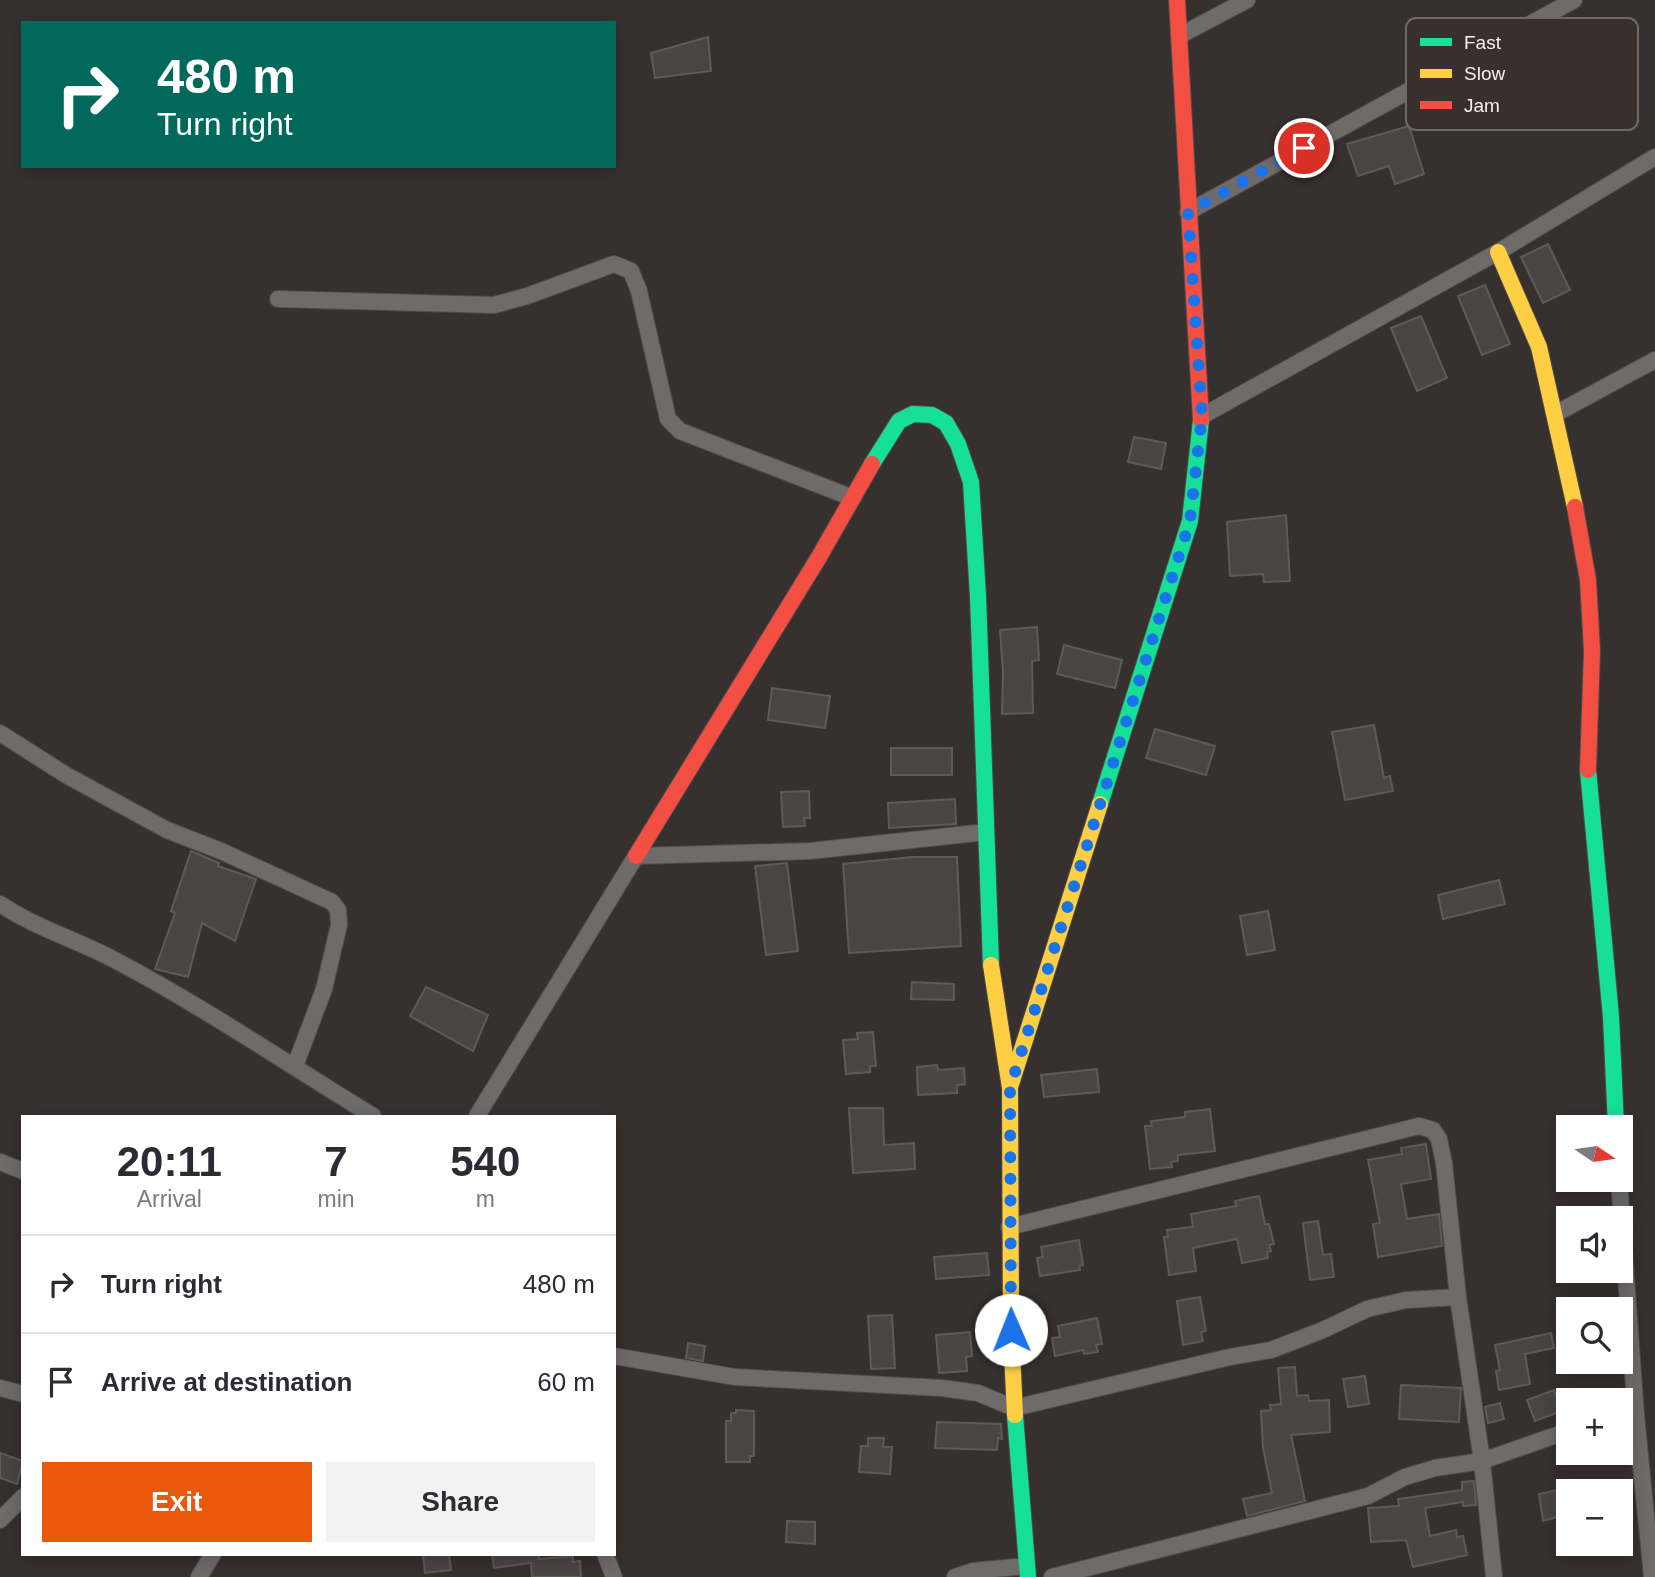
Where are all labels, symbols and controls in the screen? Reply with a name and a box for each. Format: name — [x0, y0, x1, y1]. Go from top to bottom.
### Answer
legend — [1406, 18, 1638, 130]
text: Fast — [1464, 32, 1502, 53]
icon: right — [42, 49, 133, 140]
text: 480 m — [157, 49, 296, 103]
text: Slow — [1464, 63, 1505, 84]
text: Jam — [1464, 95, 1500, 116]
text: Turn right — [157, 106, 293, 142]
pin — [1274, 118, 1334, 178]
icon: arrive — [1285, 129, 1323, 167]
north arrow — [1556, 1115, 1633, 1192]
map controls — [1556, 1115, 1633, 1556]
text: 20:11 — [117, 1138, 222, 1185]
text: 7 — [324, 1138, 348, 1185]
text: 540 — [450, 1138, 520, 1185]
text: Arrival — [137, 1186, 202, 1212]
text: min — [317, 1186, 355, 1212]
text: m — [476, 1186, 495, 1212]
button: sound — [1556, 1206, 1633, 1283]
icon: right — [42, 1265, 80, 1303]
text: Turn right — [101, 1269, 222, 1299]
text: 480 m — [523, 1269, 595, 1299]
position arrow — [974, 1293, 1048, 1367]
button: search — [1556, 1297, 1633, 1374]
icon: arrive — [42, 1363, 80, 1401]
text: Arrive at destination — [101, 1367, 352, 1397]
text: 60 m — [537, 1367, 595, 1397]
button: + — [1556, 1388, 1633, 1465]
button: Exit — [42, 1462, 312, 1542]
button: Share — [326, 1462, 595, 1542]
button: − — [1556, 1479, 1633, 1556]

